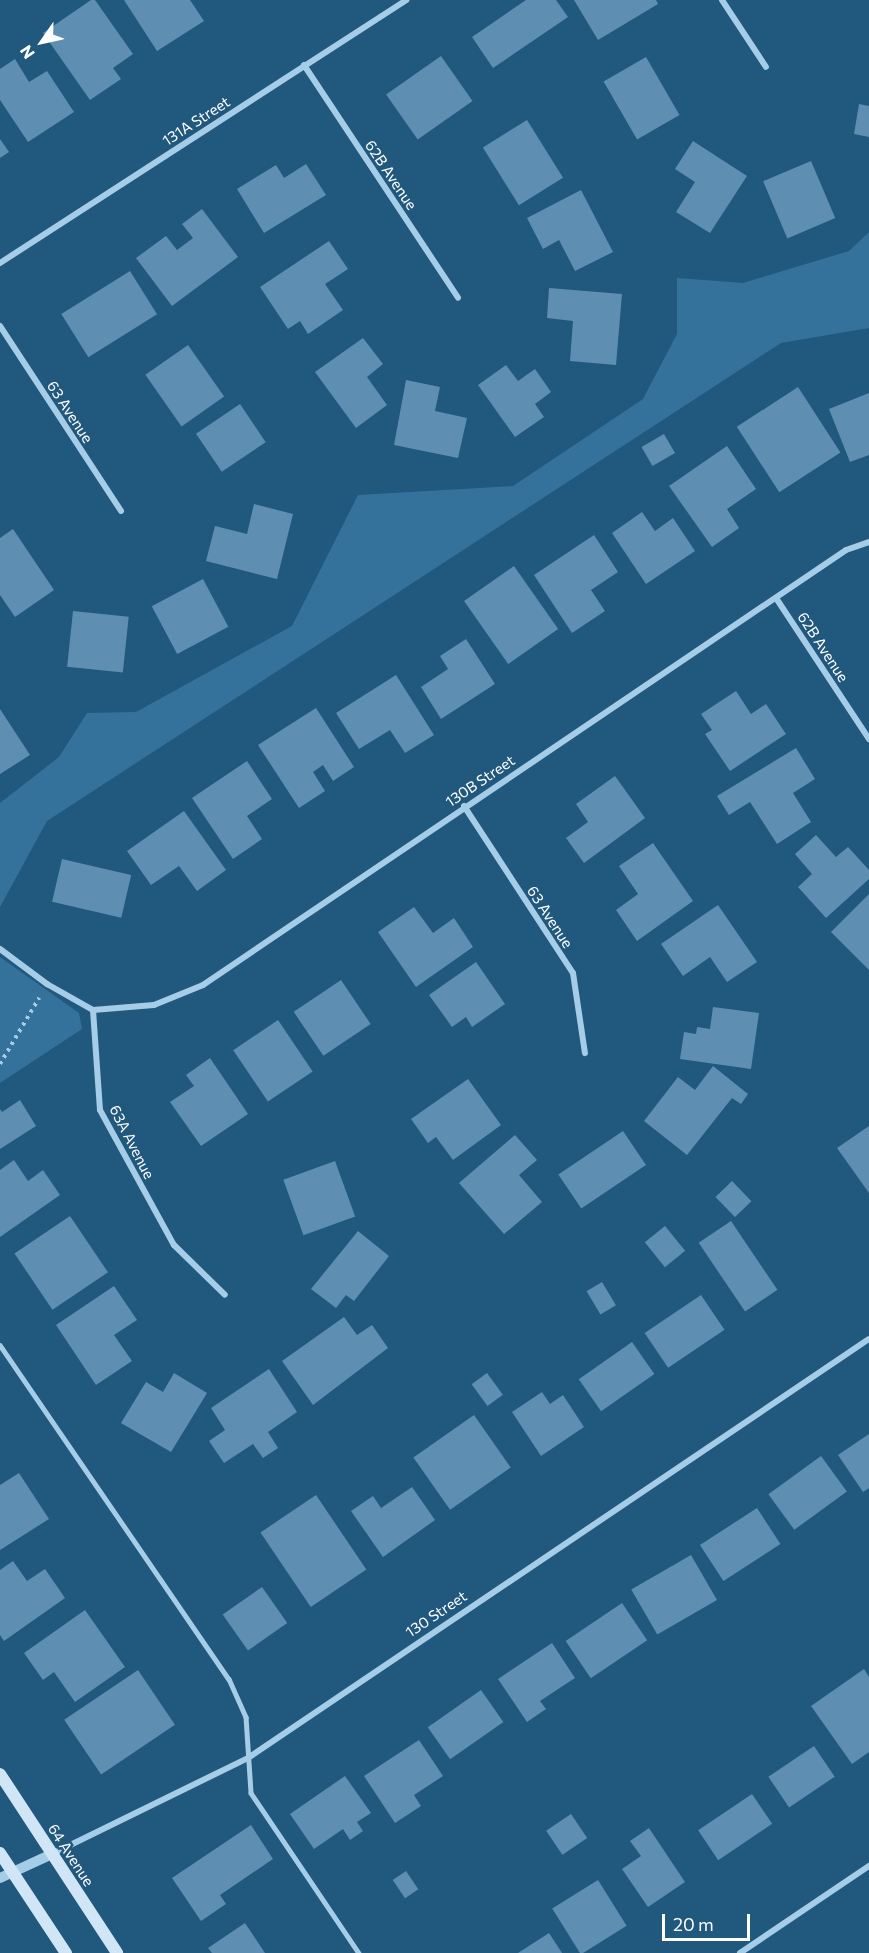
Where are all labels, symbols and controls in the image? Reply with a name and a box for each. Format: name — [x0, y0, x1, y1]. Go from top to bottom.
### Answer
north arrow — [12, 12, 72, 72]
text: N — [15, 42, 38, 63]
street label: 131A Street — [159, 92, 233, 150]
street label: 62B Avenue — [361, 137, 421, 213]
street label: 63 Avenue — [43, 378, 97, 446]
street label: 62B Avenue — [794, 609, 852, 685]
street label: 130B Street — [442, 751, 518, 811]
street label: 63 Avenue — [523, 883, 577, 951]
street label: 63A Avenue — [106, 1102, 158, 1182]
street label: 130 Street — [402, 1587, 470, 1641]
street label: 64 Avenue — [44, 1820, 98, 1890]
scale bar — [665, 1902, 754, 1940]
text: 20 m — [673, 1913, 714, 1935]

